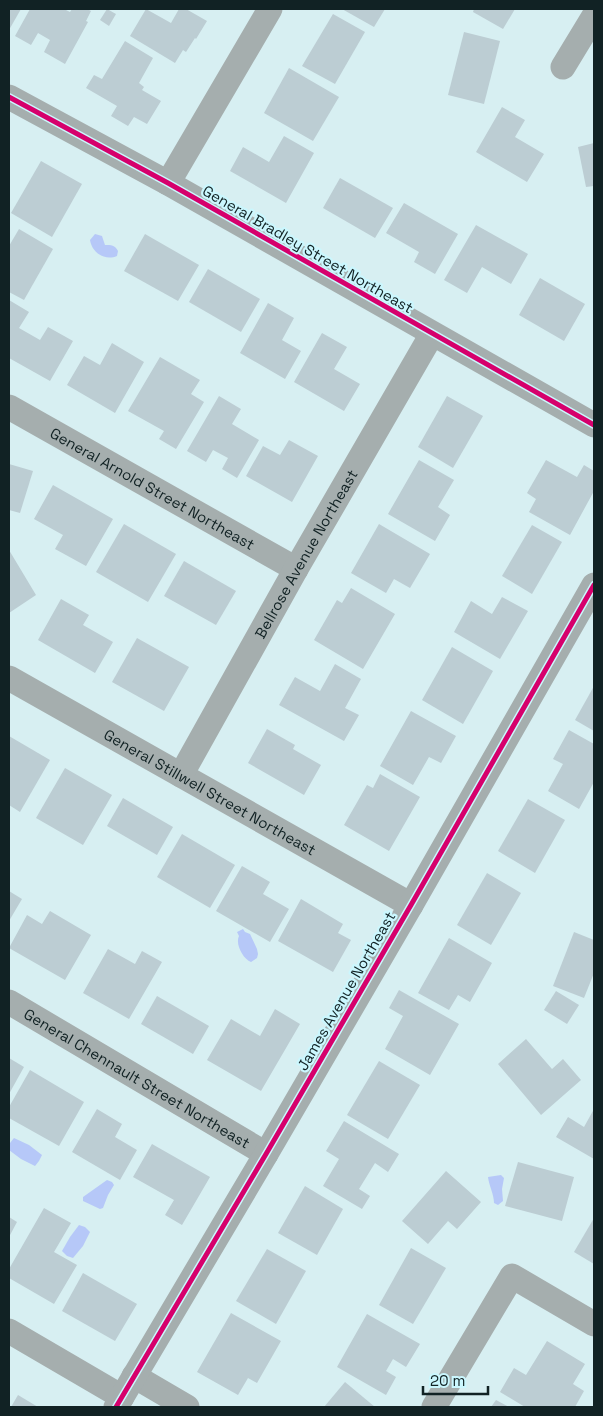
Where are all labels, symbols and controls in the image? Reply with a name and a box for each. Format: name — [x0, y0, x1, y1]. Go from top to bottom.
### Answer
street label: General Bradley Street Northeast — [199, 181, 417, 317]
street label: General Arnold Street Northeast — [47, 423, 258, 553]
street label: Bellrose Avenue Northeast — [250, 466, 361, 641]
street label: General Stillwell Street Northeast — [101, 724, 320, 859]
street label: James Avenue Northeast — [293, 908, 399, 1074]
street label: General Chennault Street Northeast — [21, 1004, 254, 1152]
scale bar — [423, 1364, 488, 1396]
text: 20 m — [430, 1371, 465, 1390]

